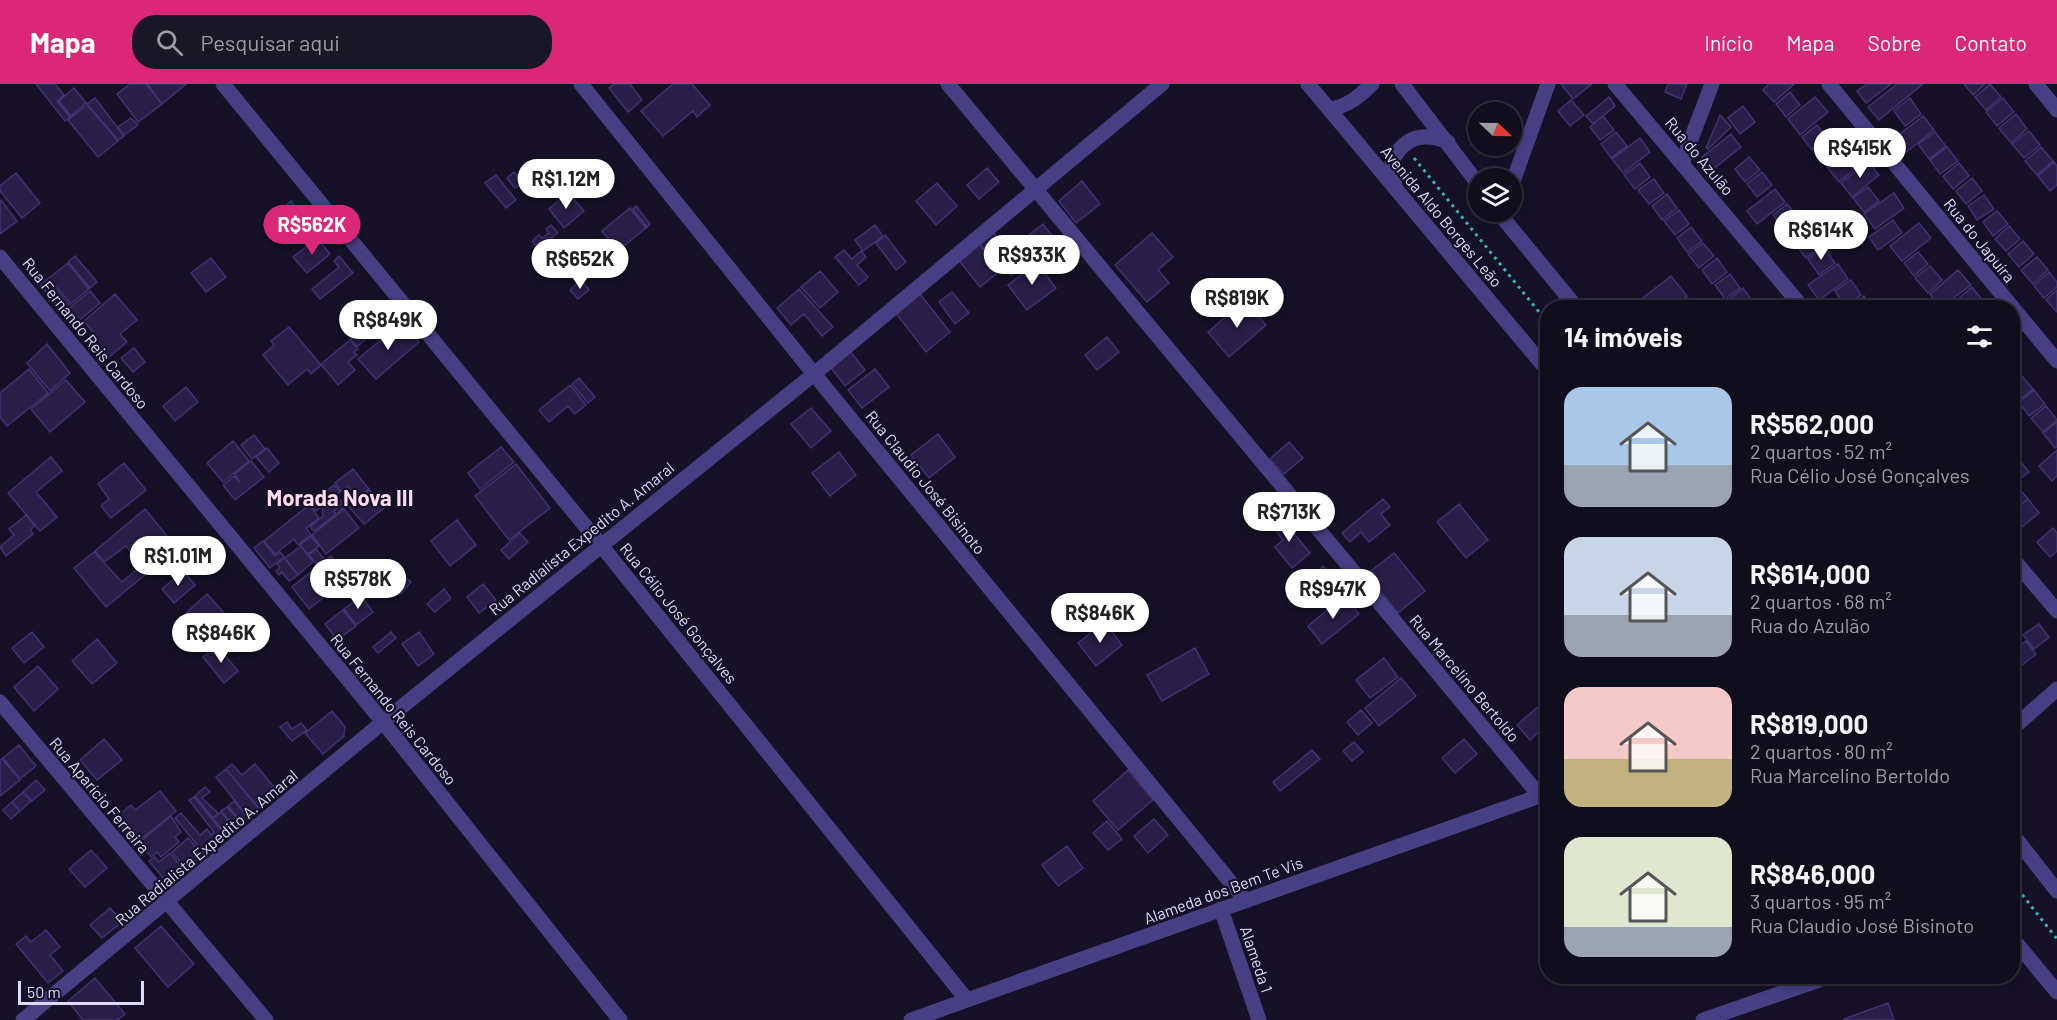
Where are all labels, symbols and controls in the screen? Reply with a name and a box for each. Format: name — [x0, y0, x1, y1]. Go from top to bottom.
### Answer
search box — [132, 15, 552, 69]
text: Mapa — [30, 25, 96, 59]
icon: search — [153, 26, 186, 59]
text: Pesquisar aqui — [201, 29, 340, 55]
text: Início — [1705, 30, 1753, 55]
text: Mapa — [1786, 30, 1835, 55]
text: Sobre — [1868, 30, 1921, 55]
text: Contato — [1954, 30, 2027, 55]
north arrow — [1468, 102, 1522, 156]
map controls — [1468, 102, 1522, 222]
street label: Rua do Azulão — [1662, 113, 1738, 199]
pin: R$415K — [1811, 128, 1909, 179]
text: R$415K — [1828, 135, 1892, 159]
street label: Avenida Aldo Borges Leão — [1377, 142, 1507, 290]
pin: R$1.12M — [511, 159, 621, 210]
text: R$1.12M — [532, 166, 600, 190]
button: layers — [1468, 168, 1522, 222]
street label: Rua do Japuíra — [1940, 194, 2020, 286]
pin: R$562K — [263, 205, 361, 256]
pin: R$614K — [1772, 210, 1870, 261]
text: R$562K — [278, 212, 346, 236]
text: R$614K — [1788, 217, 1854, 241]
pin: R$933K — [983, 235, 1081, 286]
pin: R$652K — [531, 239, 629, 290]
text: R$933K — [998, 242, 1066, 266]
text: R$652K — [546, 246, 614, 270]
street label: Rua Fernando Reis Cardoso — [19, 254, 153, 412]
pin: R$819K — [1188, 278, 1286, 329]
text: R$819K — [1205, 285, 1269, 309]
pin: R$849K — [339, 300, 437, 351]
text: R$849K — [353, 307, 423, 331]
icon: filters — [1963, 320, 1996, 353]
text: 14 imóveis — [1564, 321, 1682, 352]
street label: Rua Claudio José Bisinoto — [862, 406, 990, 558]
text: R$562,000 — [1750, 408, 1874, 439]
icon: home — [1612, 411, 1684, 483]
text: 2 quartos · 52 m² — [1750, 439, 1892, 463]
street label: Rua Radialista Expedito A. Amaral — [485, 458, 677, 618]
text: Rua Célio José Gonçalves — [1750, 463, 1970, 487]
district label: Morada Nova III — [267, 484, 413, 510]
pin: R$713K — [1240, 492, 1338, 543]
text: R$713K — [1257, 499, 1321, 523]
pin: R$1.01M — [123, 536, 233, 587]
street label: Rua Célio José Gonçalves — [616, 539, 742, 687]
text: R$1.01M — [144, 543, 212, 567]
text: R$614,000 — [1750, 558, 1870, 589]
pin: R$578K — [309, 559, 407, 610]
icon: home — [1612, 561, 1684, 633]
text: R$578K — [324, 566, 392, 590]
pin: R$947K — [1284, 569, 1382, 620]
text: R$947K — [1299, 576, 1367, 600]
text: 2 quartos · 68 m² — [1750, 589, 1892, 613]
pin: R$846K — [1051, 593, 1149, 644]
text: R$846K — [1065, 600, 1135, 624]
street label: Rua Marcelino Bertoldo — [1406, 611, 1524, 745]
pin: R$846K — [172, 613, 270, 664]
text: Rua do Azulão — [1750, 613, 1870, 637]
text: R$846K — [186, 620, 256, 644]
street label: Rua Fernando Reis Cardoso — [327, 630, 461, 788]
text: R$819,000 — [1750, 708, 1868, 739]
icon: home — [1612, 711, 1684, 783]
street label: Rua Aparício Ferreira — [46, 733, 154, 857]
text: 2 quartos · 80 m² — [1750, 739, 1893, 763]
text: Rua Marcelino Bertoldo — [1750, 763, 1950, 787]
street label: Rua Radialista Expedito A. Amaral — [111, 765, 301, 929]
street label: Alameda dos Bem Te Vis — [1141, 852, 1305, 928]
text: R$846,000 — [1750, 858, 1875, 889]
icon: home — [1612, 861, 1684, 933]
text: 3 quartos · 95 m² — [1750, 889, 1891, 913]
text: Rua Claudio José Bisinoto — [1750, 913, 1974, 937]
street label: Alameda 1 — [1237, 923, 1277, 995]
scale bar — [18, 978, 144, 1006]
text: 50 m — [27, 982, 61, 1001]

